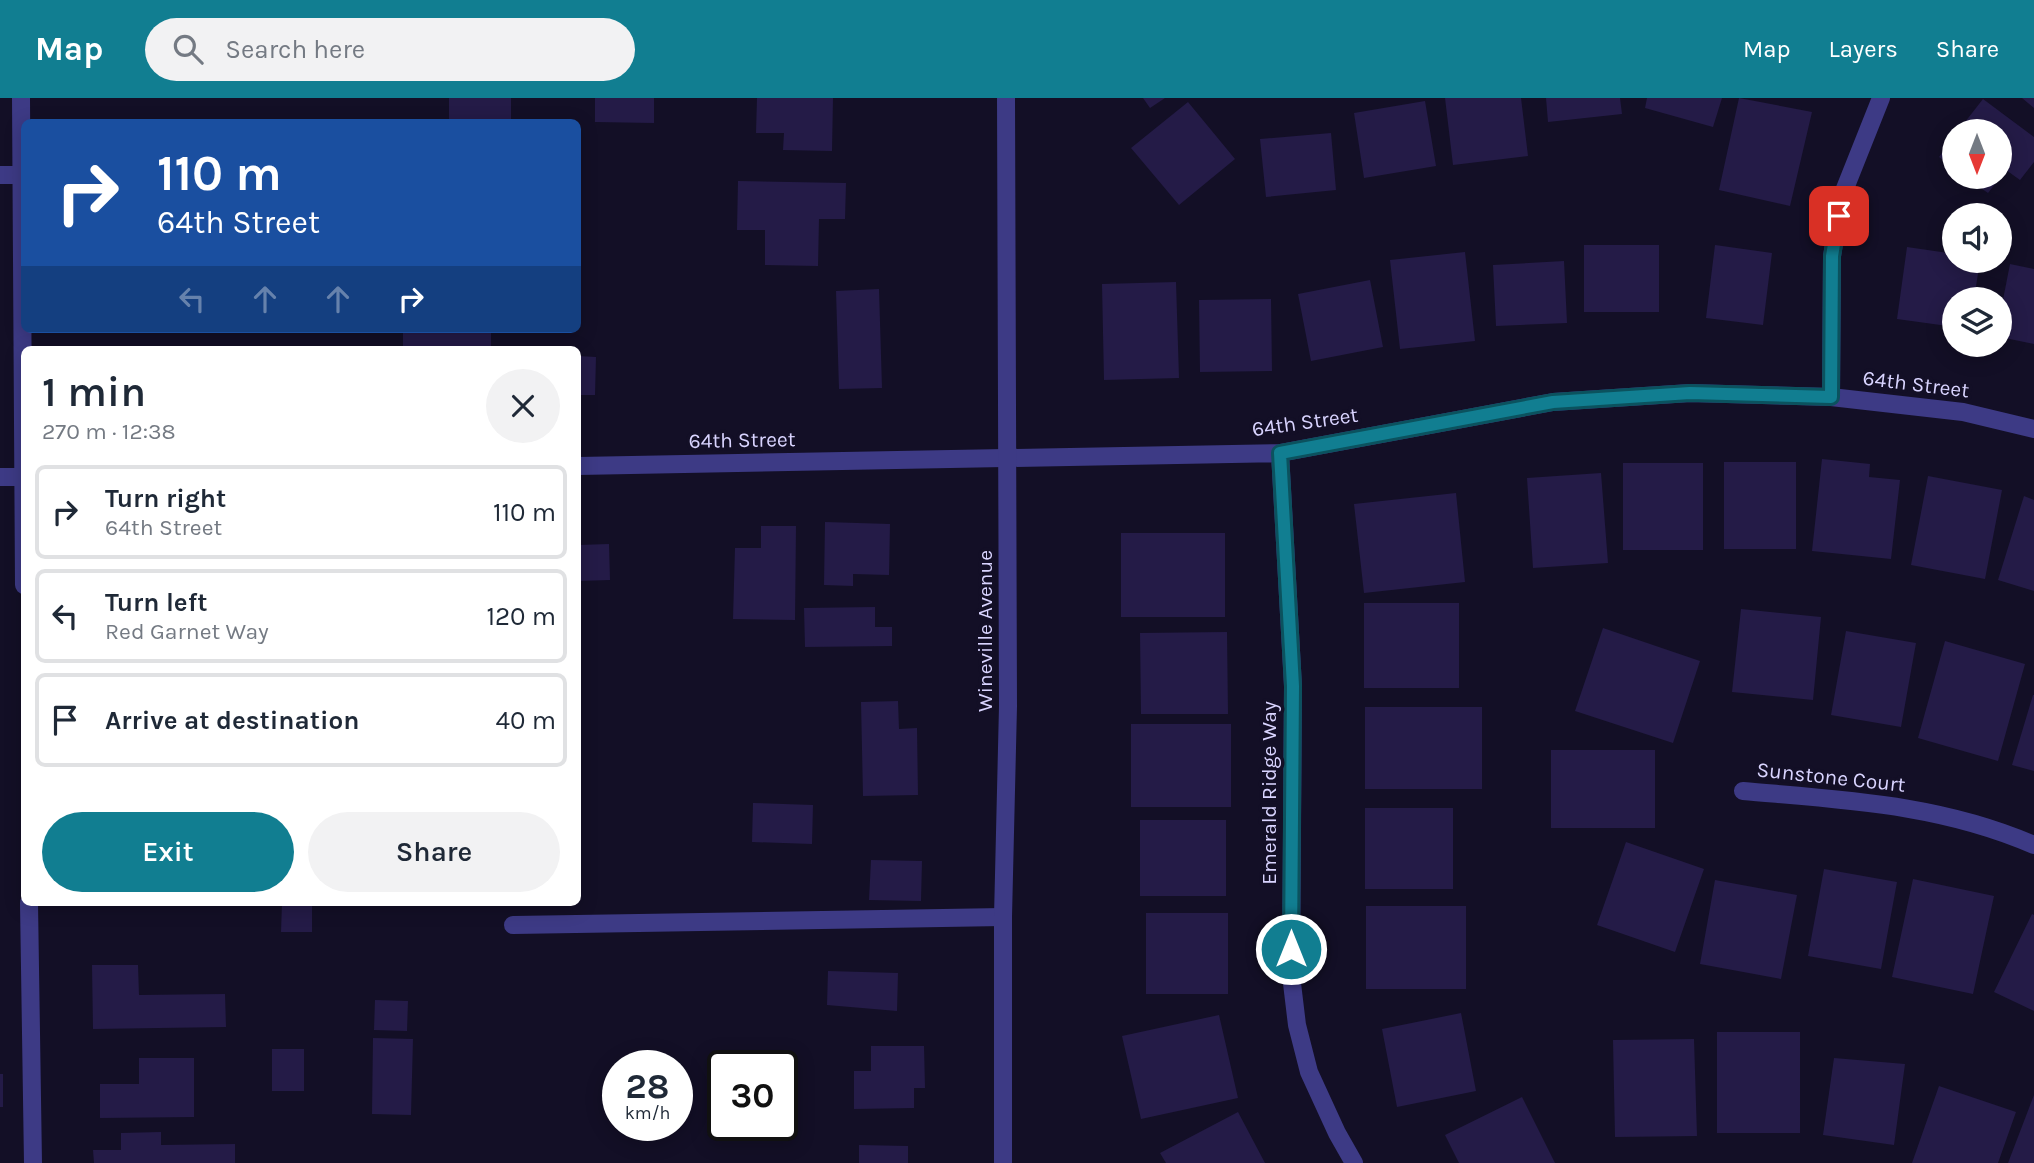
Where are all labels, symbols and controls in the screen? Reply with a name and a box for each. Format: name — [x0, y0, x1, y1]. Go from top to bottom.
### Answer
search box — [145, 18, 635, 81]
text: Map — [35, 30, 103, 68]
icon: search — [169, 30, 207, 68]
text: Search here — [225, 34, 365, 65]
text: Map — [1743, 35, 1791, 63]
text: Layers — [1829, 35, 1898, 63]
text: Share — [1936, 35, 1999, 63]
north arrow — [1942, 119, 2012, 189]
map controls — [1942, 119, 2012, 357]
text: 110 m — [157, 145, 282, 202]
icon: right — [42, 147, 133, 238]
pin — [1809, 186, 1869, 246]
icon: arrive — [1820, 197, 1858, 235]
button: sound — [1942, 203, 2012, 273]
text: 64th Street — [157, 204, 320, 241]
icon: left — [173, 280, 211, 318]
icon: ahead — [246, 280, 284, 318]
icon: ahead — [319, 280, 357, 318]
icon: right — [392, 280, 430, 318]
button: layers — [1942, 287, 2012, 357]
street label: 64th Street — [1861, 366, 1971, 402]
text: 1 min — [42, 367, 146, 417]
button: close — [486, 369, 560, 443]
street label: 64th Street — [1250, 403, 1360, 441]
text: 270 m · 12:38 — [42, 418, 176, 445]
street label: 64th Street — [688, 427, 796, 453]
text: Turn right — [105, 483, 226, 514]
icon: right — [46, 493, 84, 531]
text: 110 m — [493, 497, 556, 528]
text: 64th Street — [105, 514, 222, 541]
street label: Wineville Avenue — [973, 550, 997, 712]
text: Turn left — [105, 587, 207, 618]
icon: left — [46, 597, 84, 635]
text: 120 m — [486, 601, 556, 632]
text: Red Garnet Way — [105, 618, 269, 645]
icon: arrive — [46, 701, 84, 739]
street label: Emerald Ridge Way — [1257, 701, 1281, 885]
text: Arrive at destination — [105, 705, 359, 736]
text: 40 m — [496, 705, 556, 736]
street label: Sunstone Court — [1755, 757, 1907, 797]
button: Exit — [42, 812, 294, 892]
button: Share — [308, 812, 560, 892]
position arrow — [1254, 912, 1328, 986]
speed limit sign: 30 — [707, 1050, 798, 1141]
text: 28 — [626, 1066, 669, 1107]
text: km/h — [625, 1102, 670, 1124]

